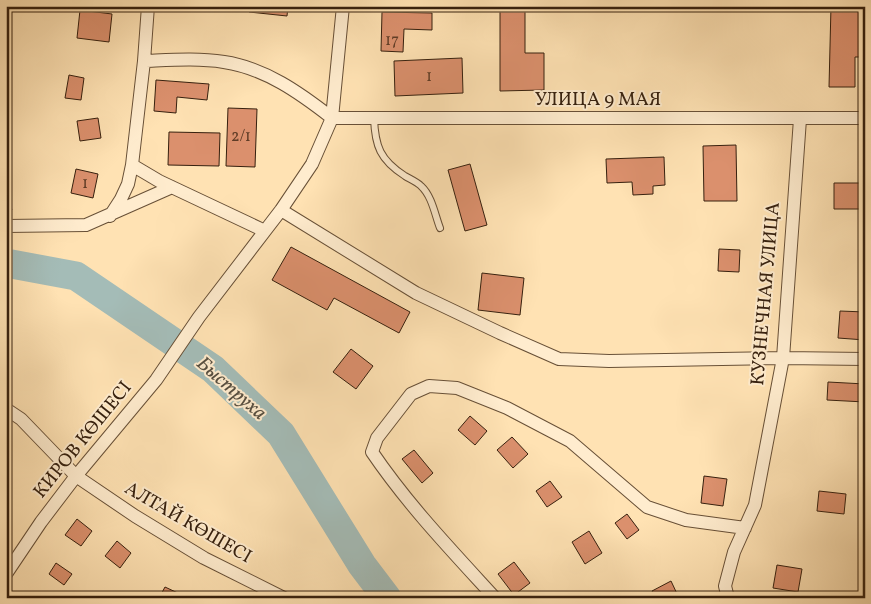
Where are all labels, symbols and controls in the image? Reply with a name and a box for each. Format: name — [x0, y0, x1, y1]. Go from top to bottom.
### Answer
house number: 17 — [385, 30, 399, 52]
house number: 1 — [426, 66, 432, 88]
street label: УЛИЦА 9 МАЯ — [535, 87, 661, 113]
house number: 2/1 — [231, 126, 251, 148]
house number: 1 — [82, 173, 88, 195]
street label: КУЗНЕЧНАЯ УЛИЦА — [745, 201, 787, 387]
water label: Быструха — [190, 351, 272, 427]
street label: КИРОВ КӨШЕСІ — [28, 376, 138, 504]
street label: АЛТАЙ КӨШЕСІ — [120, 476, 256, 570]

